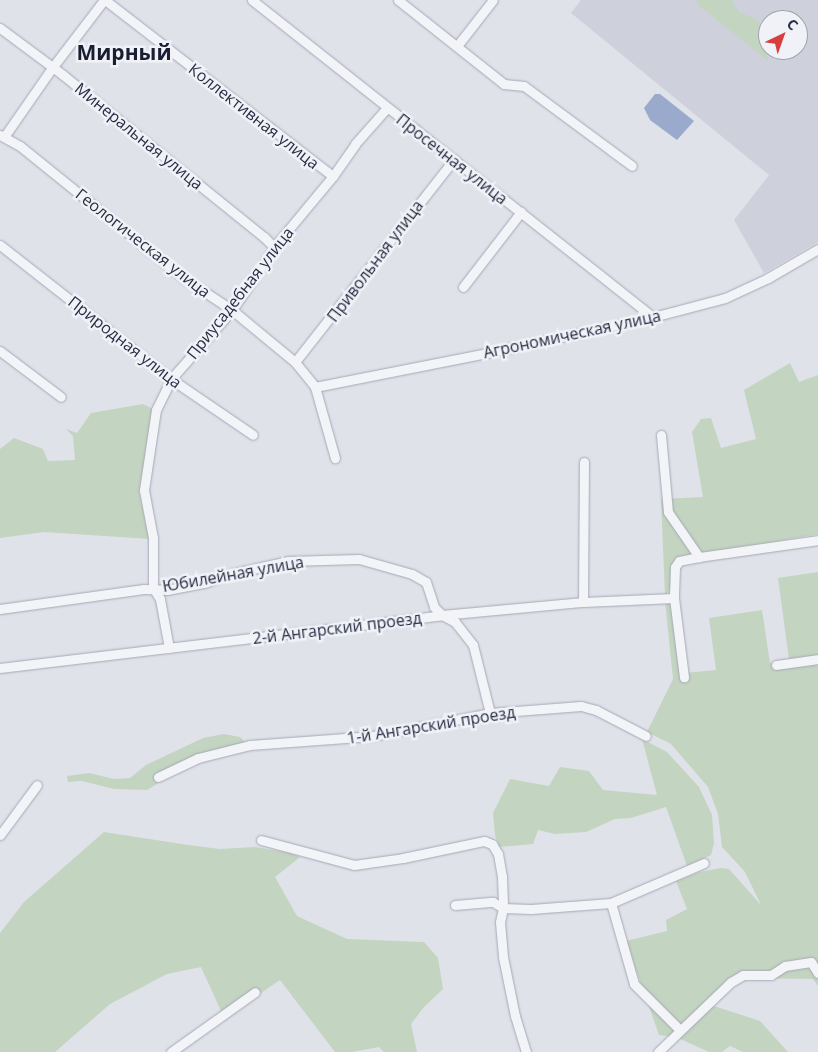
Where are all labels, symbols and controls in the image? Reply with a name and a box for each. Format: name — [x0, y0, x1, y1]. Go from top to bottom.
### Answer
north arrow — [758, 10, 808, 60]
text: С — [783, 14, 802, 34]
district label: Мирный — [76, 39, 172, 65]
street label: Коллективная улица — [185, 59, 323, 173]
street label: Минеральная улица — [71, 78, 207, 194]
street label: Просечная улица — [393, 110, 511, 208]
street label: Геологическая улица — [72, 184, 214, 302]
street label: Привольная улица — [323, 196, 427, 326]
street label: Приусадебная улица — [183, 223, 297, 363]
street label: Природная улица — [65, 292, 185, 392]
street label: Агрономическая улица — [482, 306, 662, 362]
street label: Юбилейная улица — [161, 552, 305, 596]
street label: 2-й Ангарский проезд — [251, 608, 423, 648]
street label: 1-й Ангарский проезд — [345, 702, 517, 748]

